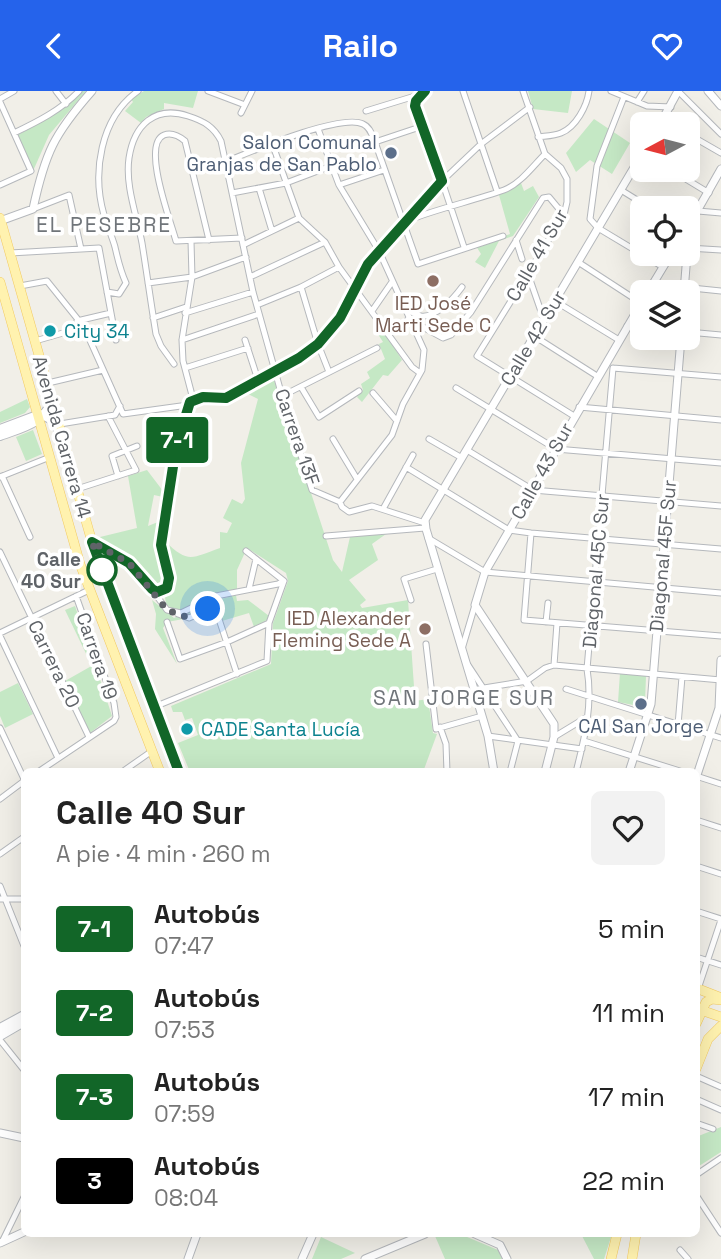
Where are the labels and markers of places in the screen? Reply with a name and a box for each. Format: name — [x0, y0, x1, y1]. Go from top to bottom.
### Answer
place label: Salon Comunal Granjas de San Pablo — [186, 130, 377, 177]
marker: Salon Comunal Granjas de San Pablo — [383, 145, 399, 161]
marker: IED José Marti Sede C — [425, 273, 441, 289]
place label: IED José Marti Sede C — [375, 291, 491, 338]
place label: City 34 — [64, 319, 130, 344]
marker: City 34 — [42, 323, 58, 339]
place label: Calle 40 Sur — [21, 547, 81, 594]
marker: Calle 40 Sur — [87, 555, 117, 585]
place label: IED Alexander Fleming Sede A — [272, 606, 411, 653]
marker: IED Alexander Fleming Sede A — [417, 621, 433, 637]
marker: CAI San Jorge — [633, 696, 649, 712]
place label: CAI San Jorge — [578, 714, 704, 739]
place label: CADE Santa Lucía — [201, 717, 361, 742]
marker: CADE Santa Lucía — [179, 721, 195, 737]

